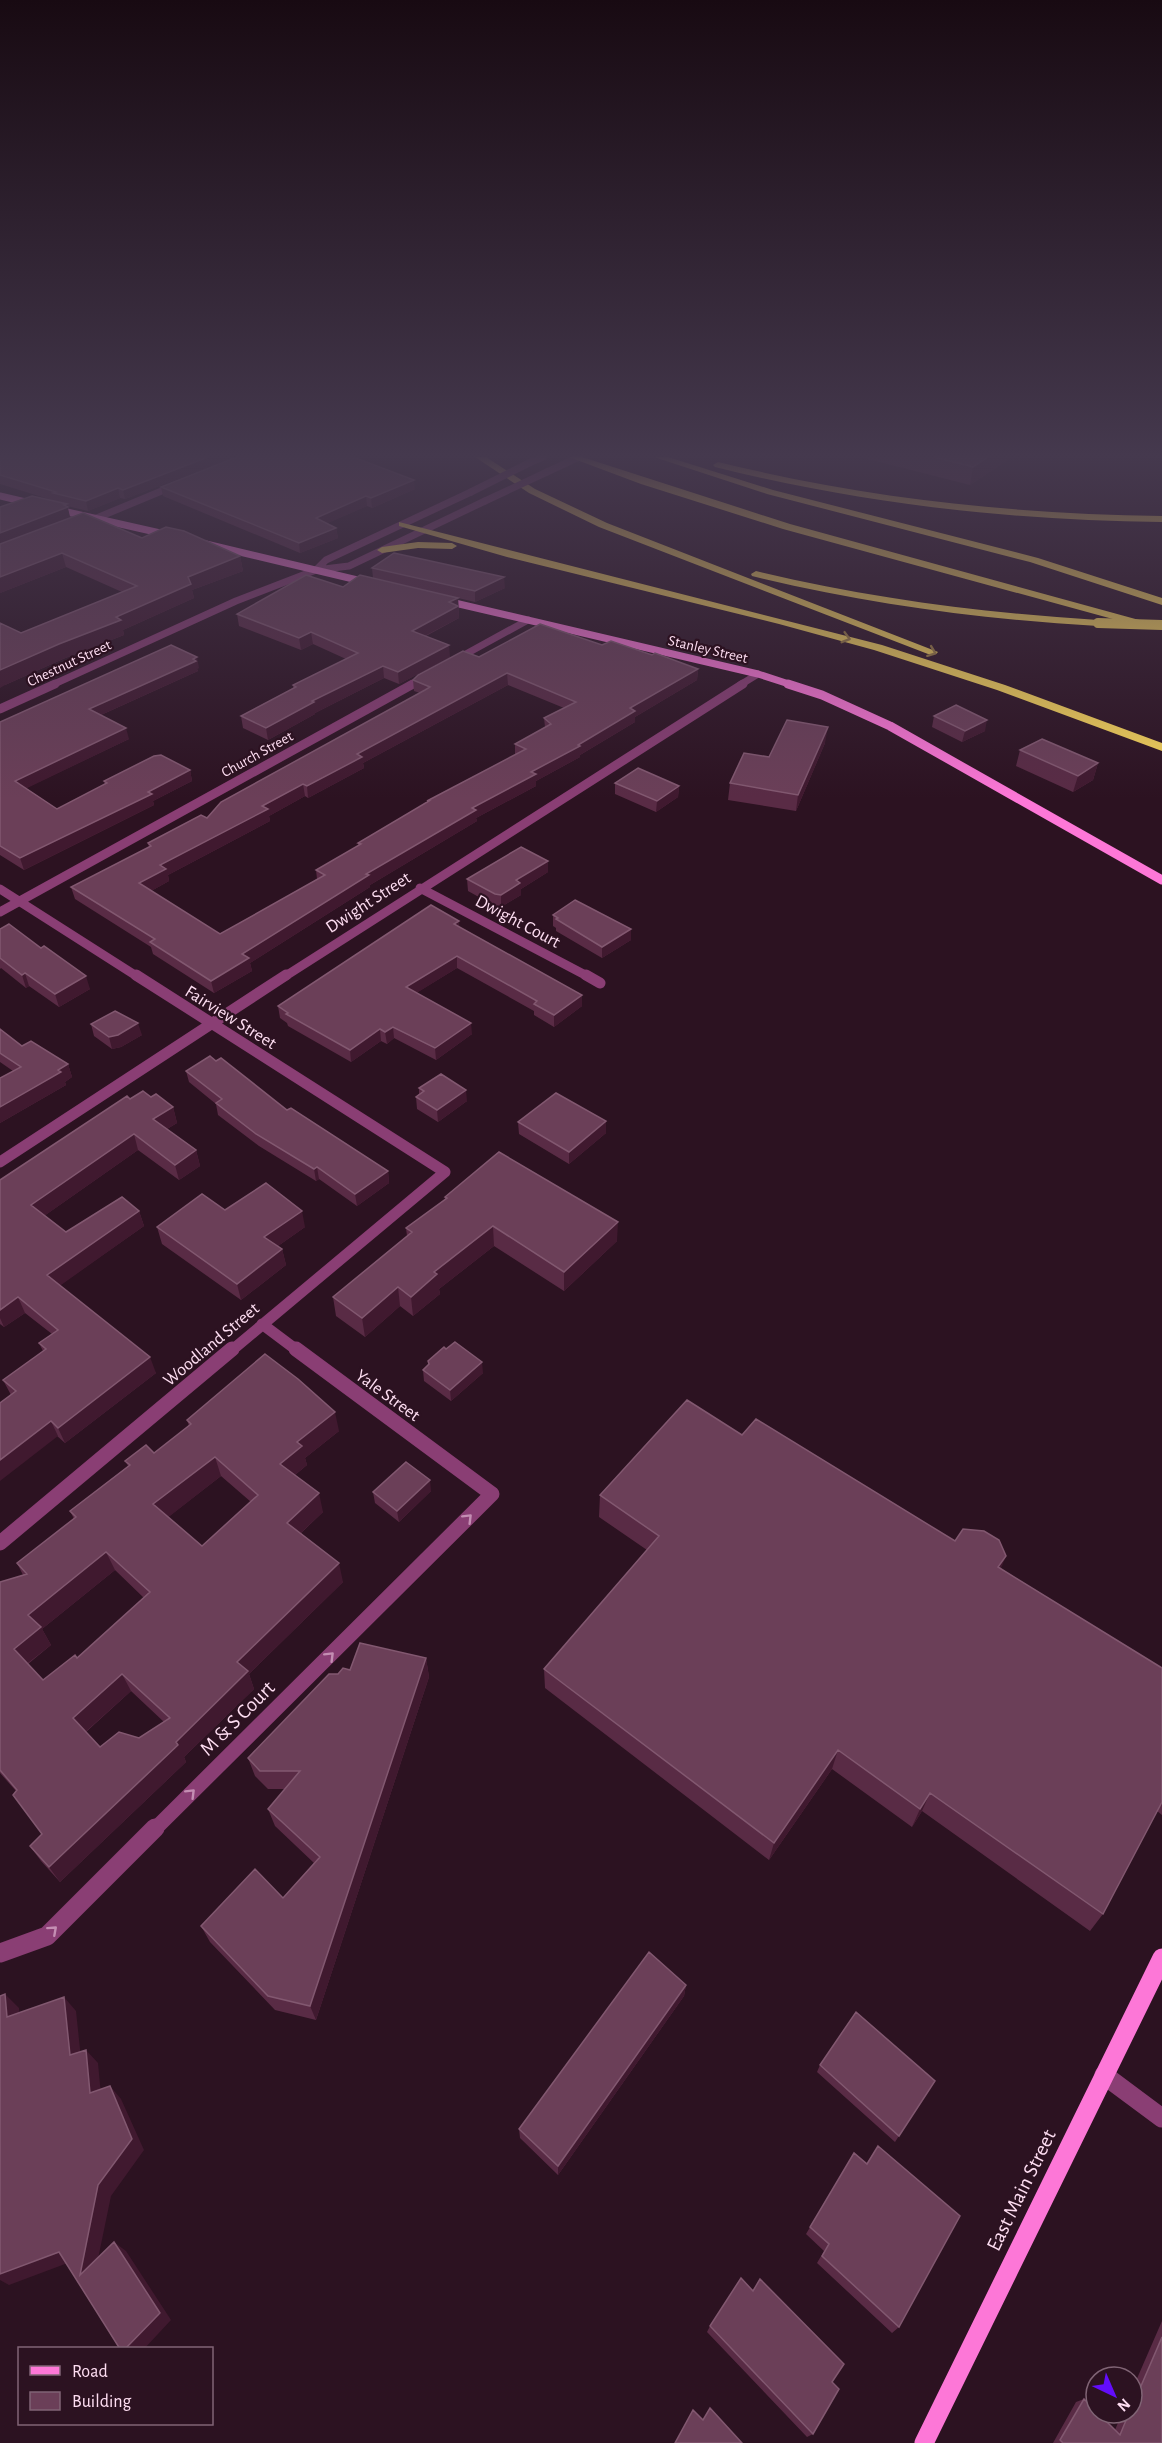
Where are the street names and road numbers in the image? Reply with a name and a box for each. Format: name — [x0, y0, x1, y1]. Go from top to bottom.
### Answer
street label: Stanley Street — [667, 633, 749, 666]
street label: Chestnut Street — [25, 637, 114, 689]
street label: Church Street — [219, 729, 296, 780]
street label: Dwight Street — [323, 869, 414, 937]
street label: Dwight Court — [472, 892, 563, 952]
street label: Fairview Street — [182, 983, 279, 1053]
street label: Woodland Street — [160, 1300, 263, 1390]
street label: Yale Street — [352, 1367, 423, 1425]
street label: M & S Court — [196, 1677, 279, 1760]
street label: East Main Street — [983, 2126, 1060, 2254]

